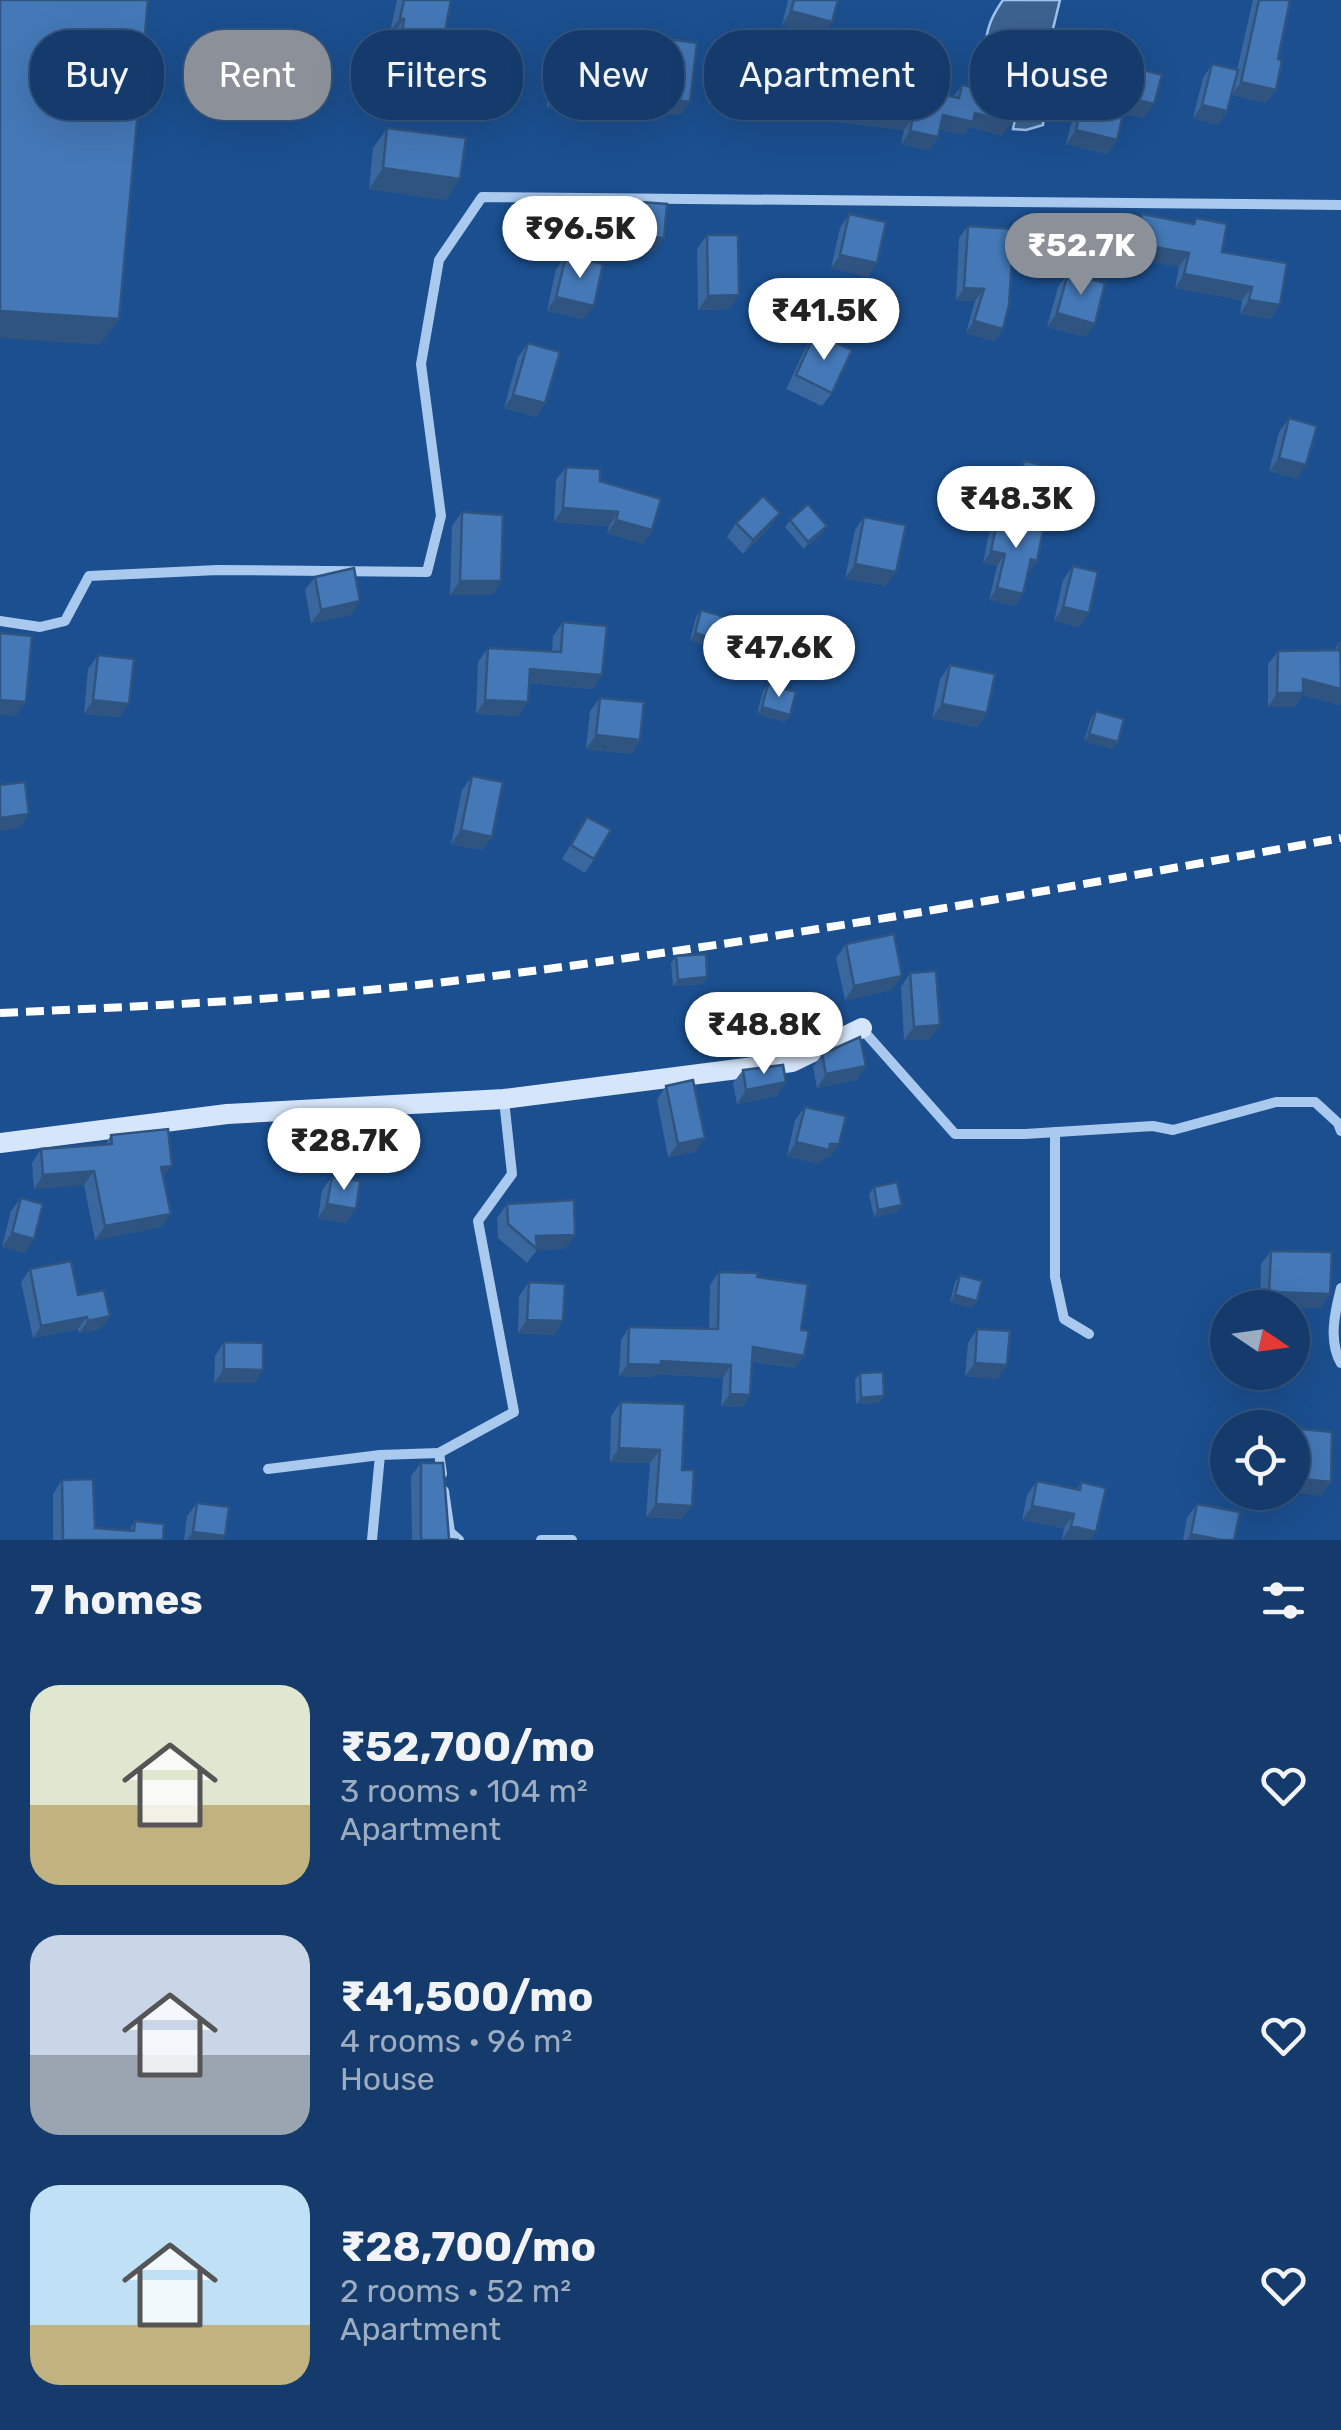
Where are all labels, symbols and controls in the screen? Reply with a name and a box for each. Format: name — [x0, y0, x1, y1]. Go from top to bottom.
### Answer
chip: Buy — [30, 30, 164, 120]
chip: Rent — [184, 30, 331, 120]
chip: Filters — [351, 30, 523, 120]
chip: New — [543, 30, 684, 120]
chip: Apartment — [704, 30, 950, 120]
chip: House — [970, 30, 1144, 120]
pin: ₹96.5K — [499, 196, 661, 281]
text: ₹96.5K — [524, 209, 636, 247]
pin: ₹52.7K — [1000, 213, 1162, 298]
text: ₹52.7K — [1027, 226, 1135, 264]
pin: ₹41.5K — [743, 278, 905, 363]
text: ₹41.5K — [770, 291, 878, 329]
pin: ₹48.3K — [935, 466, 1097, 551]
text: ₹48.3K — [959, 479, 1073, 517]
pin: ₹47.6K — [698, 615, 860, 700]
text: ₹47.6K — [725, 628, 833, 666]
pin: ₹48.8K — [683, 992, 845, 1077]
text: ₹48.8K — [707, 1005, 821, 1043]
pin: ₹28.7K — [263, 1108, 425, 1193]
text: ₹28.7K — [289, 1121, 399, 1159]
north arrow — [1210, 1290, 1310, 1390]
map controls — [1210, 1290, 1310, 1510]
button: locate — [1210, 1410, 1310, 1510]
icon: filters — [1256, 1573, 1311, 1628]
text: 7 homes — [30, 1575, 203, 1625]
text: ₹52,700/mo — [340, 1722, 595, 1772]
icon: home — [110, 1725, 230, 1845]
icon: heart — [1256, 1758, 1311, 1813]
text: 3 rooms · 104 m² — [340, 1772, 588, 1810]
text: Apartment — [340, 1810, 501, 1848]
text: ₹41,500/mo — [340, 1972, 593, 2022]
icon: home — [110, 1975, 230, 2095]
icon: heart — [1256, 2008, 1311, 2063]
text: 4 rooms · 96 m² — [340, 2022, 572, 2060]
text: House — [340, 2060, 435, 2098]
text: ₹28,700/mo — [340, 2222, 596, 2272]
icon: home — [110, 2225, 230, 2345]
icon: heart — [1256, 2258, 1311, 2313]
text: 2 rooms · 52 m² — [340, 2272, 571, 2310]
text: Apartment — [340, 2310, 501, 2348]

